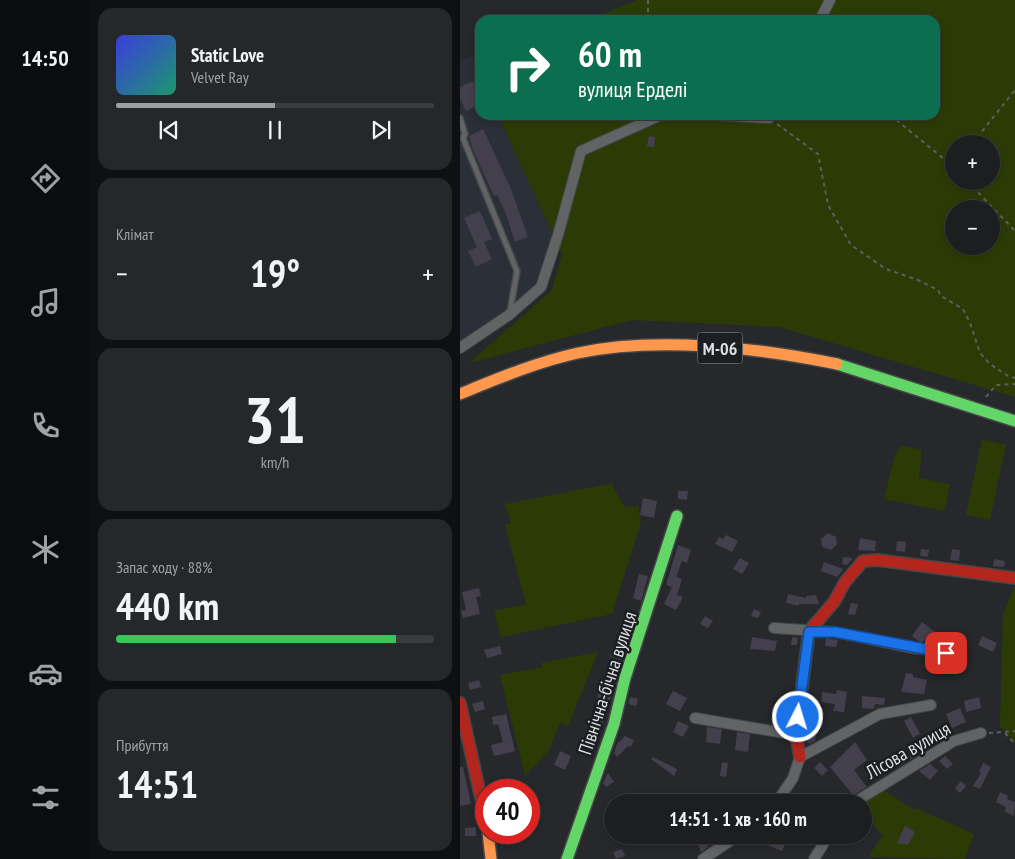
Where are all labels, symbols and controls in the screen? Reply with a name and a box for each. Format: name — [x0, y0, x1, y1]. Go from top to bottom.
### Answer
text: 60 m — [578, 31, 642, 77]
icon: right — [495, 35, 560, 100]
text: Static Love — [191, 43, 264, 67]
text: 14:50 — [21, 44, 69, 72]
text: Velvet Ray — [191, 67, 249, 87]
text: вулиця Ерделі — [578, 75, 688, 103]
icon: previous — [155, 116, 183, 144]
icon: pause — [261, 116, 289, 144]
icon: next — [367, 116, 395, 144]
map controls — [945, 135, 1000, 255]
button: + — [945, 135, 1000, 190]
icon: directions — [28, 161, 63, 196]
button: − — [945, 200, 1000, 255]
text: Клімат — [116, 224, 154, 244]
text: 19° — [250, 248, 300, 297]
text: − — [116, 255, 128, 292]
text: + — [422, 255, 434, 292]
icon: music — [28, 285, 63, 320]
road number: М-06 — [698, 332, 742, 363]
text: 31 — [244, 377, 306, 461]
icon: phone — [28, 408, 63, 443]
text: km/h — [261, 452, 289, 472]
icon: climate — [28, 532, 63, 567]
text: Запас ходу · 88% — [116, 557, 212, 577]
text: 440 km — [116, 581, 219, 630]
street label: Північна-бічна вулиця — [573, 608, 641, 758]
pin — [925, 632, 967, 674]
icon: arrive — [932, 639, 960, 667]
icon: car — [28, 656, 63, 691]
position arrow — [771, 690, 823, 742]
street label: Лісова вулиця — [860, 716, 955, 784]
text: Прибуття — [116, 735, 168, 755]
text: 14:51 — [116, 759, 198, 808]
speed limit sign: 40 — [475, 779, 540, 844]
icon: filters — [28, 780, 63, 815]
text: 14:51 · 1 хв · 160 m — [669, 807, 807, 831]

